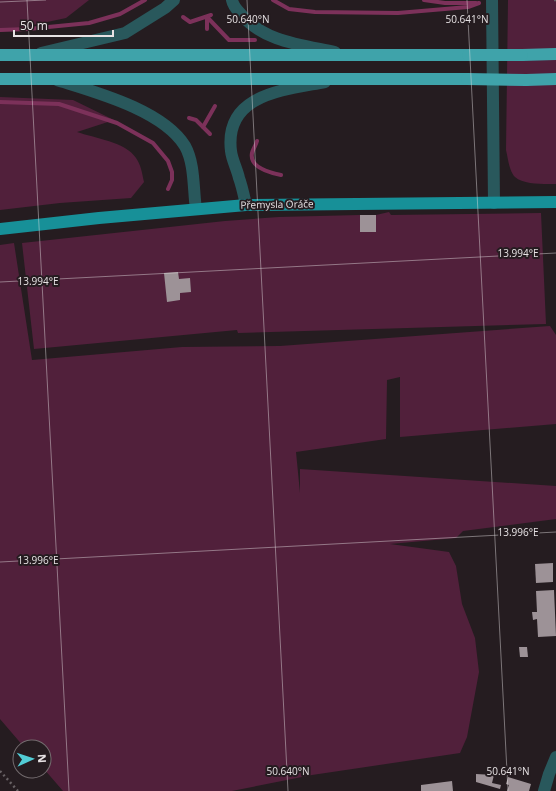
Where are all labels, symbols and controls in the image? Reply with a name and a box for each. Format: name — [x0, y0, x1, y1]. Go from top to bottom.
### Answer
scale bar — [14, 12, 113, 38]
text: 50.640°N — [226, 12, 270, 26]
text: 50.641°N — [445, 12, 489, 26]
text: 50 m — [20, 17, 48, 34]
street label: Přemysla Oráče — [240, 196, 314, 212]
text: 13.994°E — [497, 246, 539, 260]
text: 13.994°E — [17, 274, 59, 288]
text: 13.996°E — [497, 525, 539, 539]
text: 13.996°E — [17, 553, 59, 567]
north arrow — [12, 739, 52, 779]
text: N — [35, 754, 50, 763]
text: 50.640°N — [266, 764, 310, 778]
text: 50.641°N — [486, 764, 530, 778]

